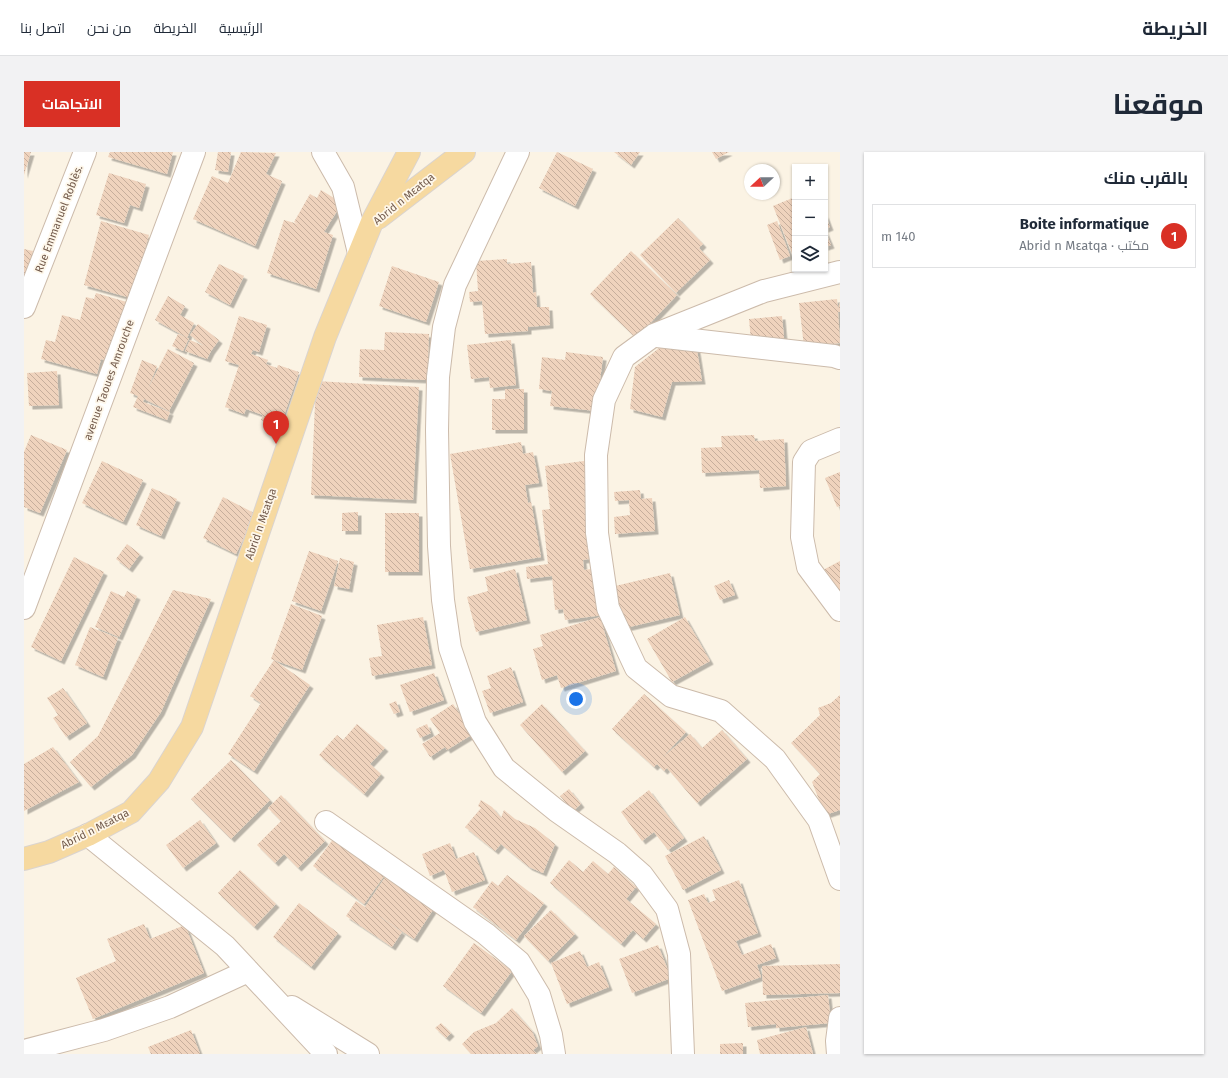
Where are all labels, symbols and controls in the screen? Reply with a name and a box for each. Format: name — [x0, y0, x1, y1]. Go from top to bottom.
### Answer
text: الخريطة — [1142, 17, 1208, 40]
text: اتصل بنا — [20, 20, 65, 37]
text: من نحن — [87, 20, 131, 37]
text: الخريطة — [153, 20, 197, 37]
text: الرئيسية — [219, 20, 263, 37]
button: الاتجاهات — [24, 81, 120, 127]
text: موقعنا — [1113, 88, 1204, 121]
street label: Rue Emmanuel Roblès. — [33, 163, 86, 275]
north arrow — [744, 164, 780, 200]
map controls — [792, 164, 828, 272]
button: + — [792, 164, 828, 200]
text: بالقرب منك — [1104, 168, 1188, 189]
street label: Abrid n Mɛatqa — [371, 170, 437, 228]
button: − — [792, 200, 828, 236]
text: Boite informatique — [1020, 215, 1149, 233]
text: 140 m — [881, 229, 915, 244]
text: 1 — [1171, 229, 1177, 244]
button: layers — [792, 236, 828, 272]
text: مكتب · Abrid n Mɛatqa — [1019, 238, 1149, 253]
street label: avenue Taoues Amrouche — [81, 318, 137, 442]
pin: 1 — [263, 411, 289, 444]
street label: Abrid n Mɛatqa — [243, 486, 279, 562]
your location — [566, 689, 586, 709]
street label: Abrid n Mɛatqa — [59, 806, 131, 852]

